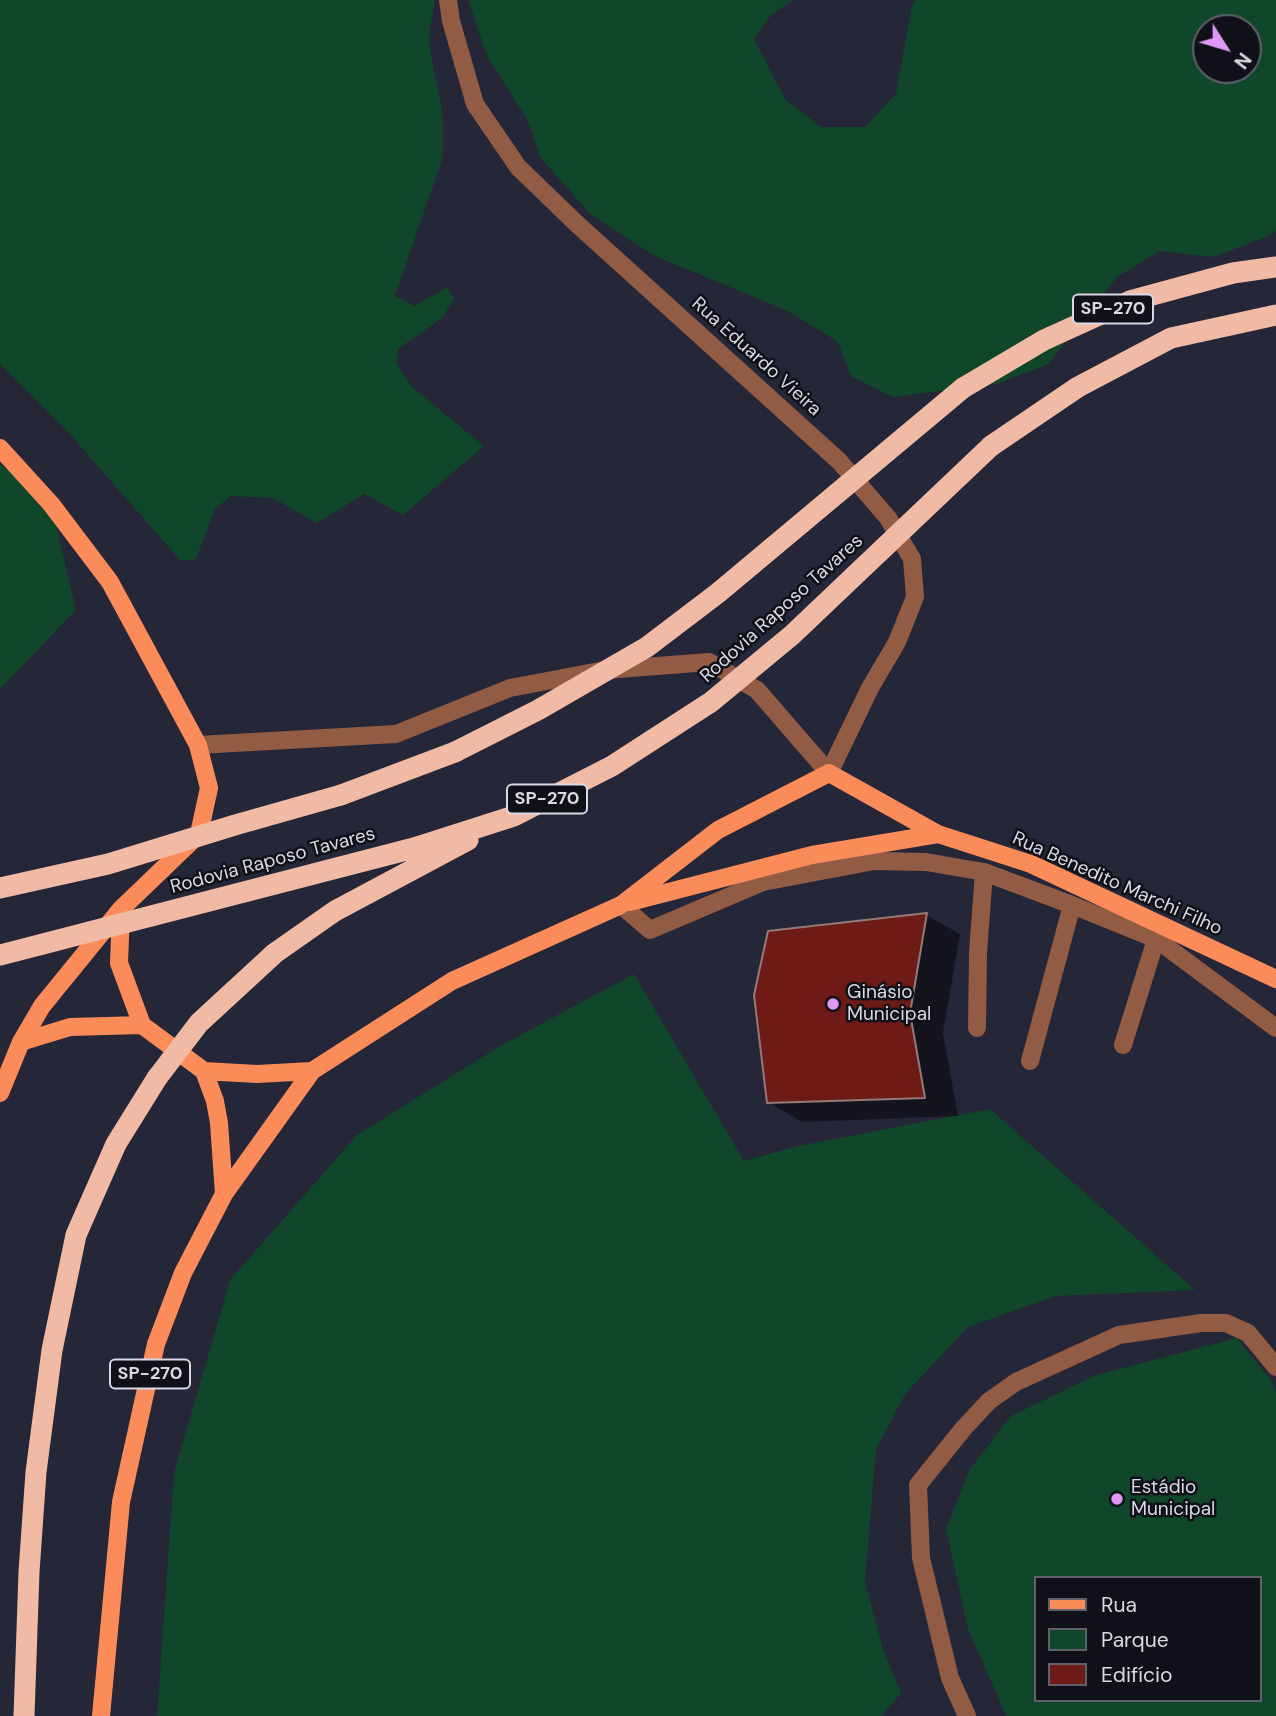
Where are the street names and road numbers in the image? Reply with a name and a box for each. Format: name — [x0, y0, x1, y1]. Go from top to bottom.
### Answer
street label: Rua Eduardo Vieira — [687, 293, 825, 421]
road number: SP-270 — [1073, 295, 1153, 324]
street label: Rodovia Raposo Tavares — [696, 530, 868, 688]
road number: SP-270 — [507, 784, 587, 814]
street label: Rodovia Raposo Tavares — [168, 823, 378, 899]
street label: Rua Benedito Marchi Filho — [1009, 827, 1225, 941]
road number: SP-270 — [110, 1359, 190, 1388]

